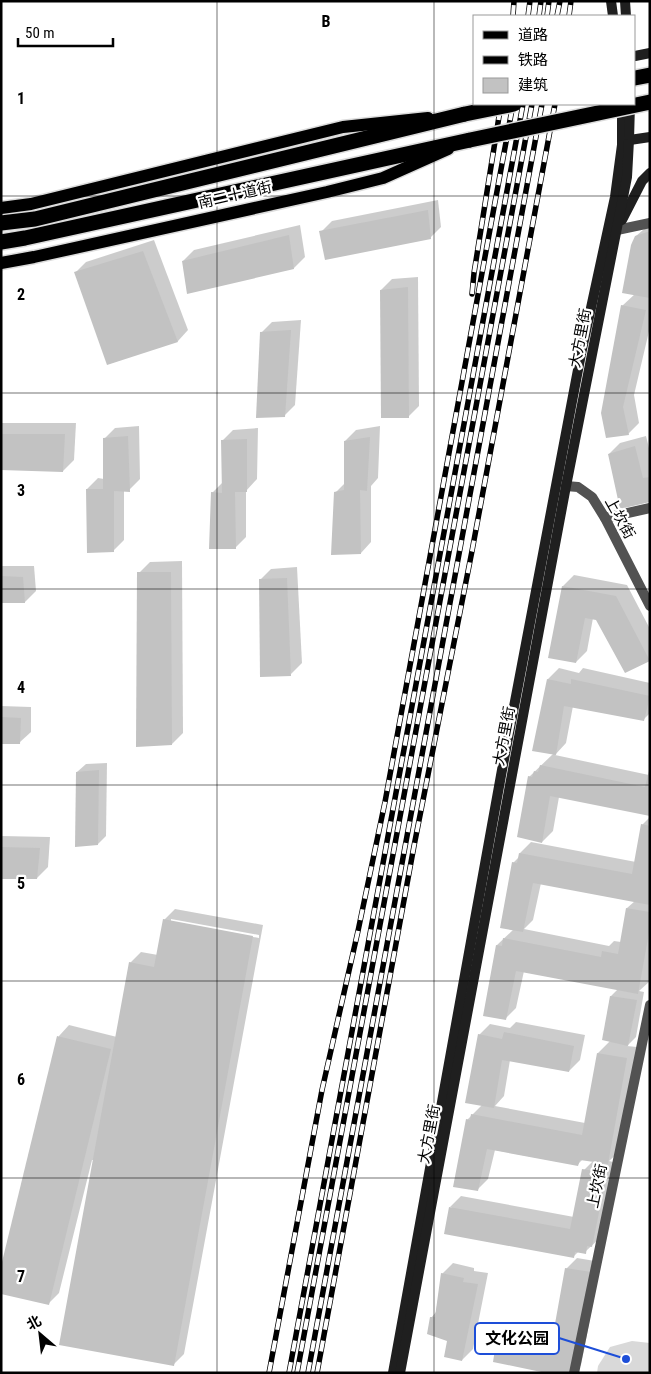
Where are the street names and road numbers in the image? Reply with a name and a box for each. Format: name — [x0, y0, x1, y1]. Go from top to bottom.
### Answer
street label: 南二十道街 — [196, 178, 274, 212]
street label: 大方里街 — [565, 307, 595, 369]
street label: 上坎街 — [601, 494, 639, 542]
street label: 大方里街 — [489, 705, 519, 767]
street label: 大方里街 — [414, 1103, 444, 1165]
street label: 上坎街 — [584, 1162, 610, 1210]

